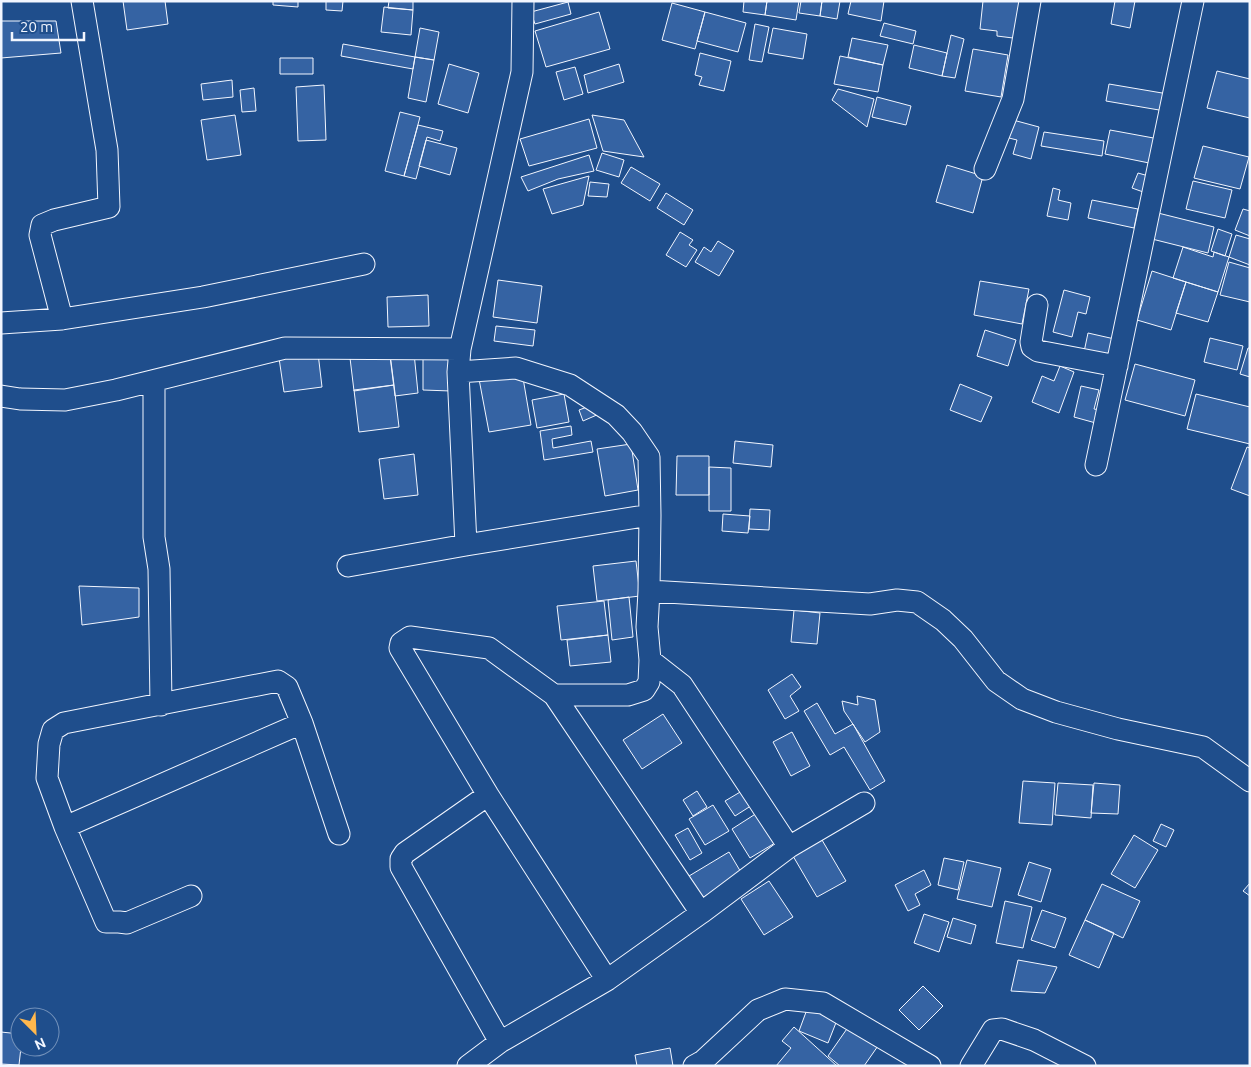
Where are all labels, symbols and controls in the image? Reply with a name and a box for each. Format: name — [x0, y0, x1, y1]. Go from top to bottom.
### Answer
scale bar — [12, 10, 85, 42]
text: 20 m — [20, 18, 53, 35]
north arrow — [10, 1007, 60, 1057]
text: N — [32, 1034, 48, 1053]

